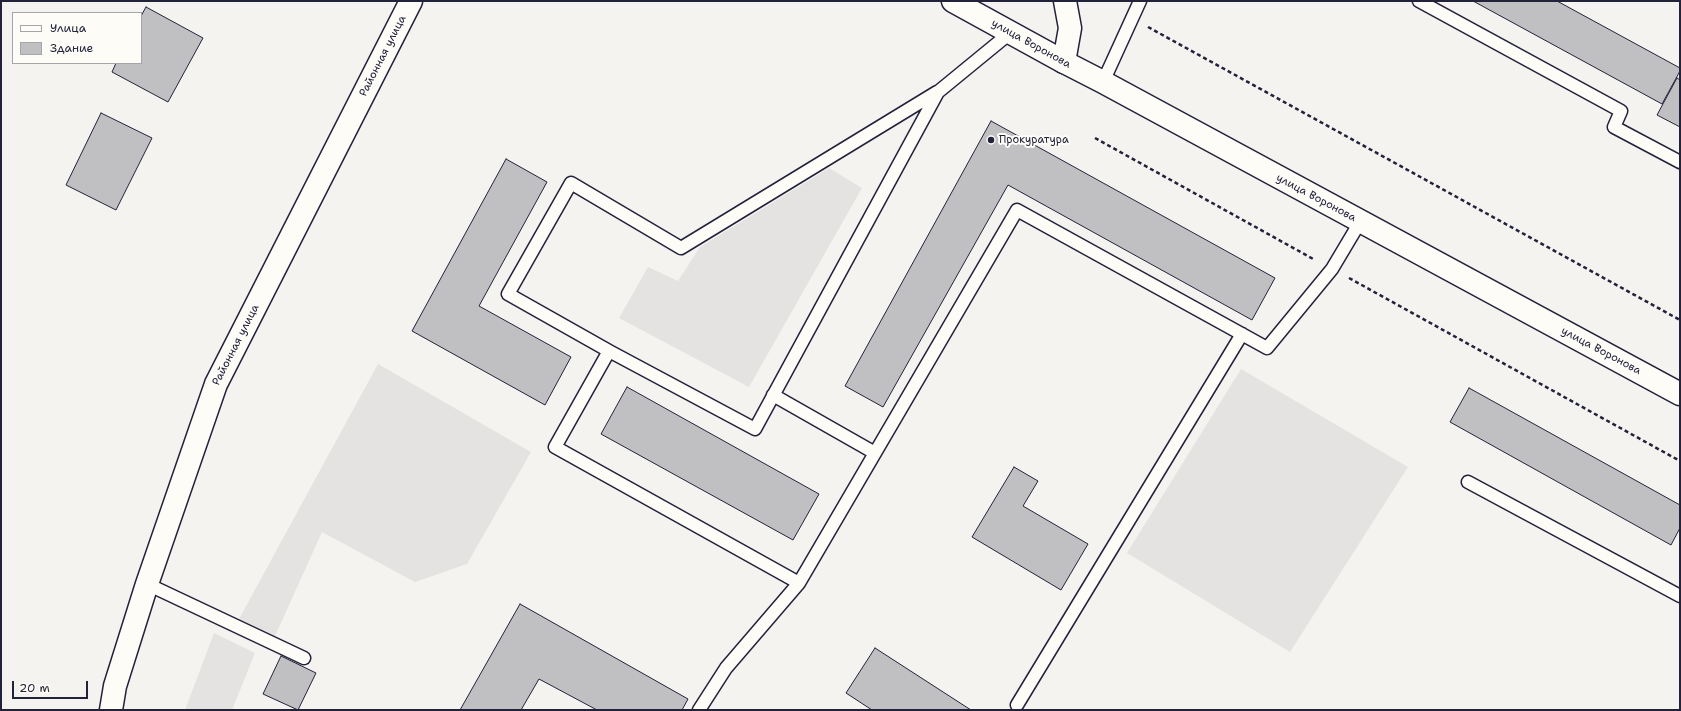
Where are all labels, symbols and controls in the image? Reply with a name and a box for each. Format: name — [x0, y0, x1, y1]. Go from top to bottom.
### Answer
legend — [12, 12, 142, 64]
street label: Районная улица — [357, 13, 409, 99]
street label: улица Воронова — [989, 17, 1073, 71]
text: Улица — [50, 20, 86, 36]
text: Здание — [50, 40, 93, 56]
place label: Прокуратура — [999, 133, 1069, 147]
marker: Прокуратура — [986, 135, 996, 145]
street label: улица Воронова — [1274, 171, 1358, 225]
street label: Районная улица — [210, 302, 262, 388]
street label: улица Воронова — [1559, 324, 1643, 378]
scale bar — [14, 673, 90, 699]
text: 20 m — [19, 680, 50, 696]

